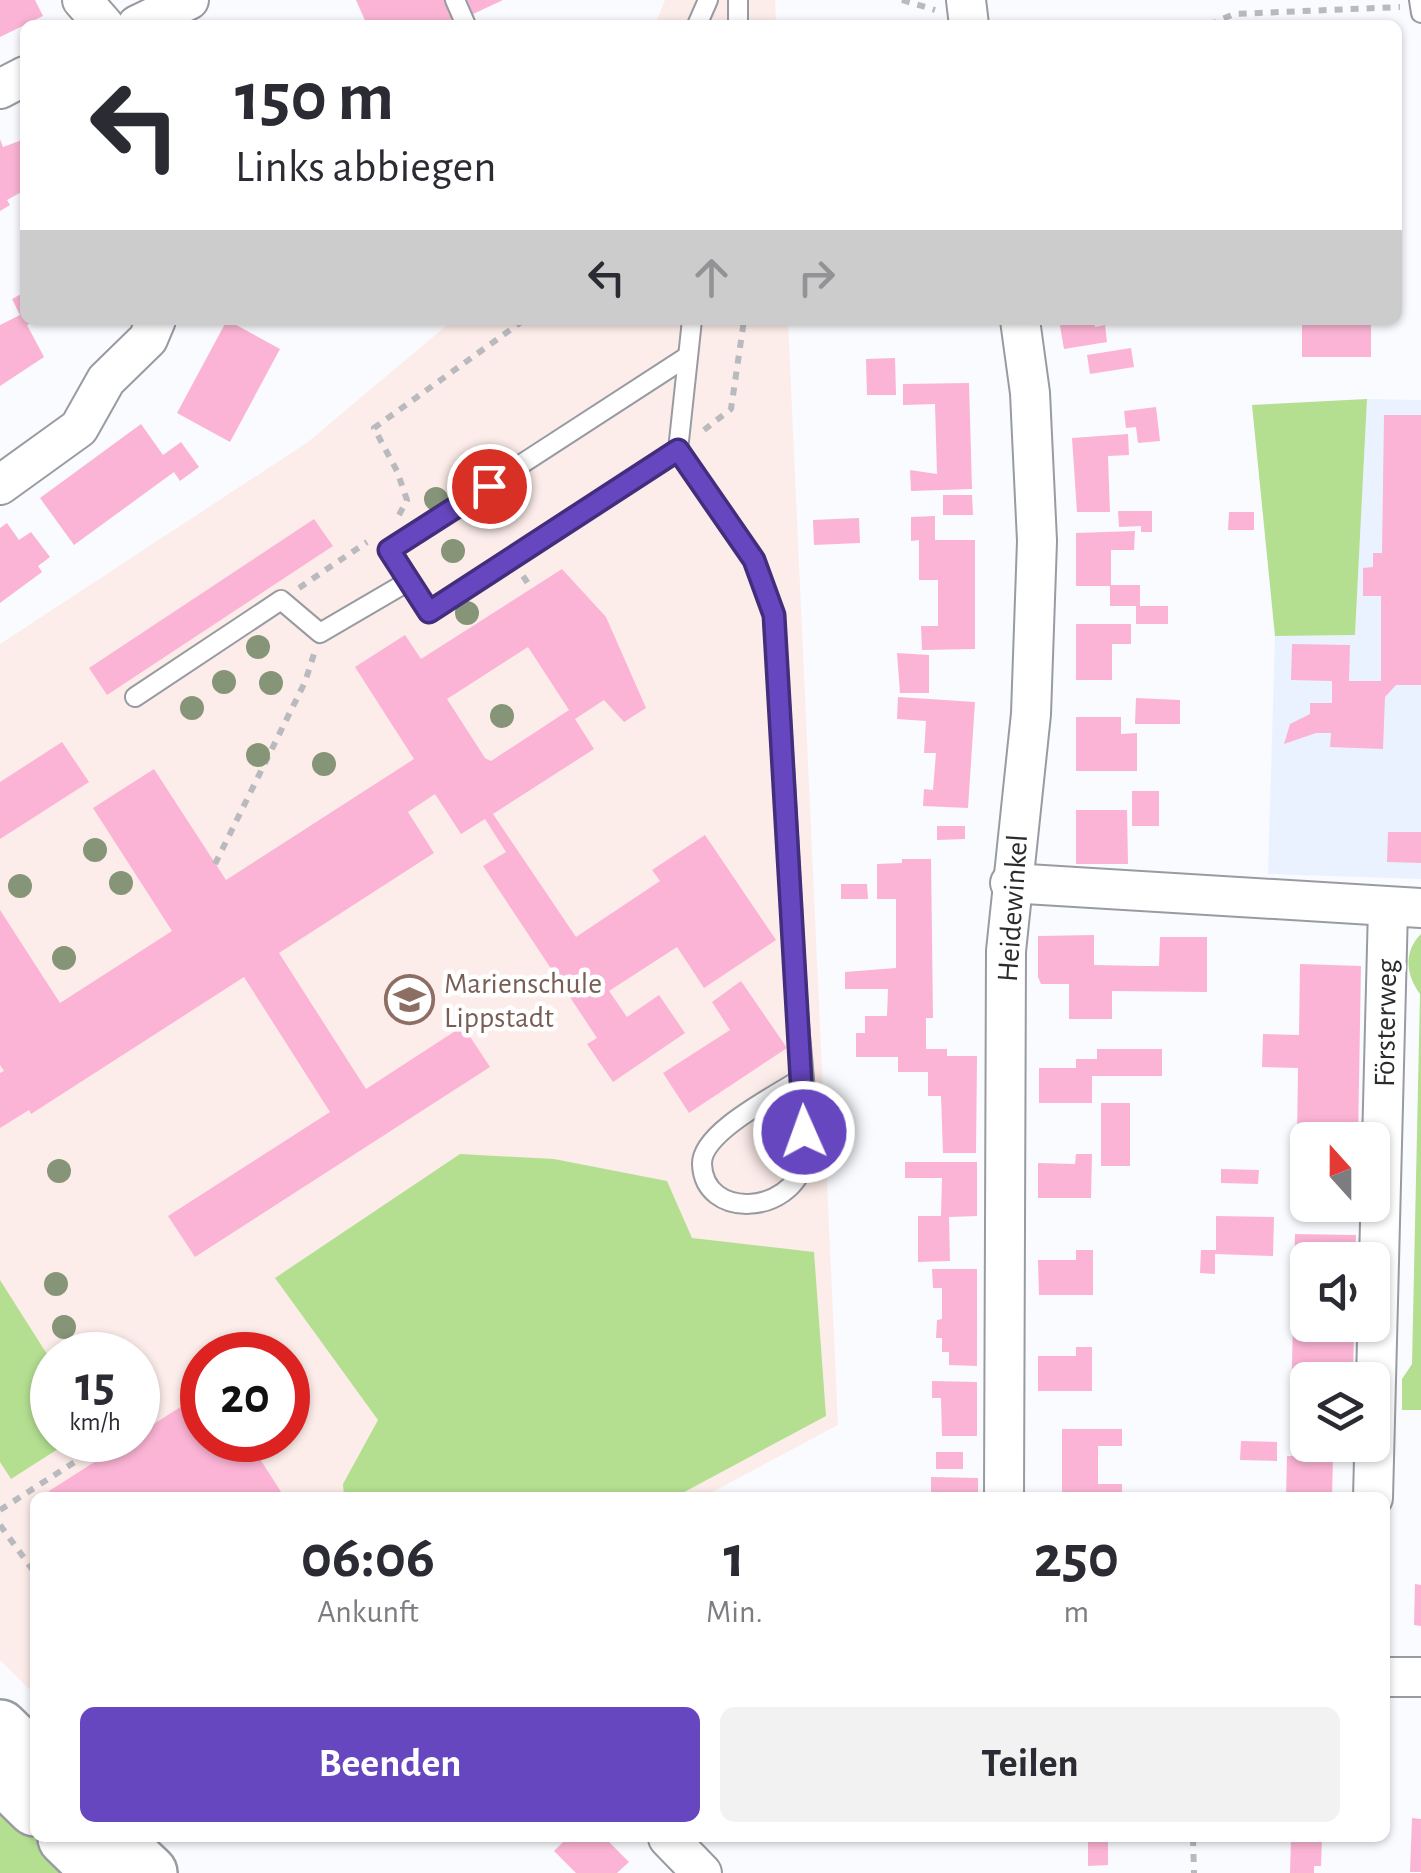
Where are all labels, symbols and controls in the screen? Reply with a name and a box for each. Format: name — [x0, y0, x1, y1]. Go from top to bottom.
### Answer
icon: left — [70, 60, 200, 190]
text: 150 m — [235, 63, 394, 133]
text: Links abbiegen — [235, 145, 497, 190]
icon: left — [579, 250, 634, 305]
icon: ahead — [684, 250, 739, 305]
icon: right — [789, 250, 844, 305]
pin — [447, 444, 532, 529]
icon: arrive — [462, 459, 517, 514]
street label: Heidewinkel — [993, 833, 1033, 983]
street label: Försterweg — [1370, 958, 1402, 1087]
place label: Marienschule Lippstadt — [444, 969, 602, 1033]
school or university icon: Marienschule Lippstadt — [383, 974, 435, 1026]
position arrow — [752, 1080, 856, 1184]
north arrow — [1290, 1122, 1390, 1222]
map controls — [1290, 1122, 1390, 1462]
button: sound — [1290, 1242, 1390, 1342]
speed limit sign: 20 — [180, 1332, 310, 1462]
text: 15 — [75, 1360, 115, 1410]
button: layers — [1290, 1362, 1390, 1462]
text: km/h — [69, 1410, 121, 1435]
text: 06:06 — [301, 1528, 435, 1588]
text: 1 — [724, 1528, 745, 1588]
text: 250 — [1034, 1528, 1119, 1588]
text: Ankunft — [317, 1596, 419, 1628]
text: Min. — [706, 1596, 763, 1628]
text: m — [1064, 1596, 1089, 1628]
button: Beenden — [80, 1707, 700, 1822]
button: Teilen — [720, 1707, 1340, 1822]

